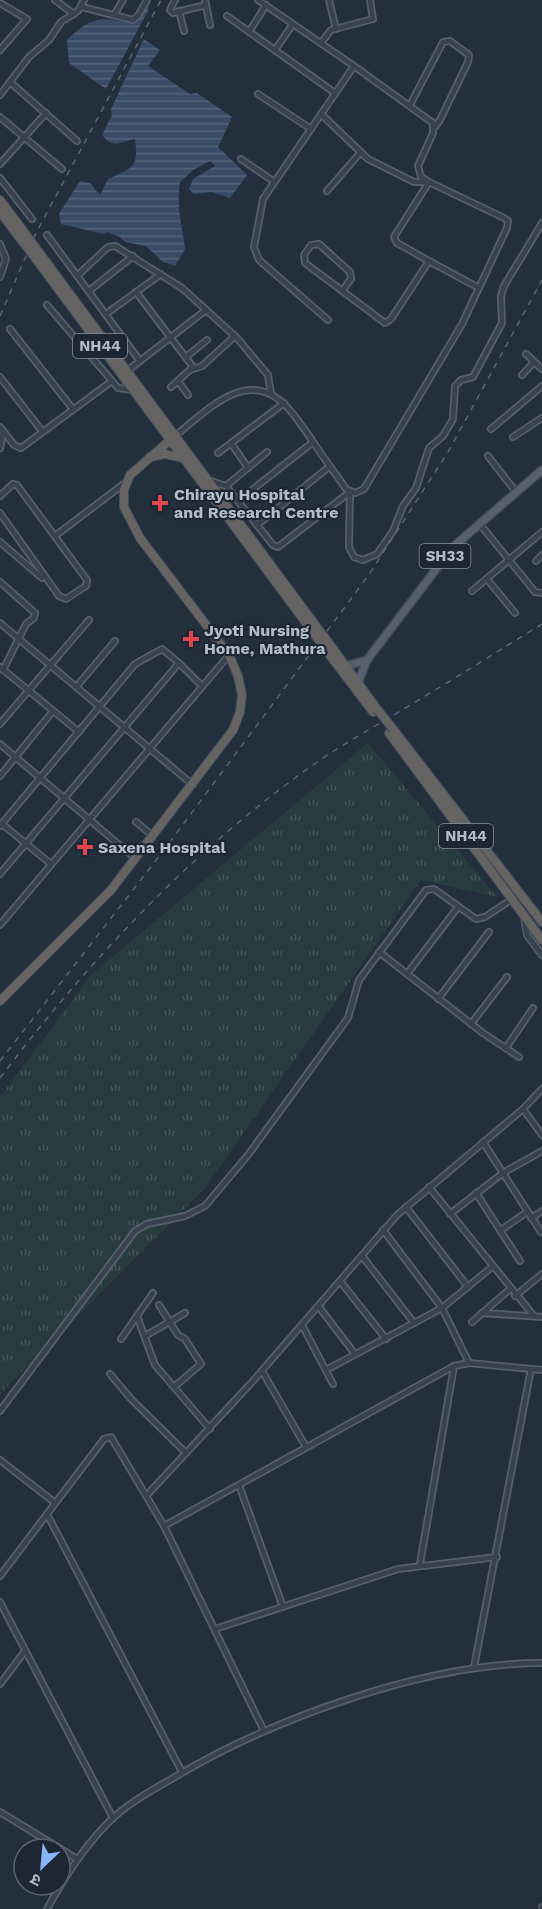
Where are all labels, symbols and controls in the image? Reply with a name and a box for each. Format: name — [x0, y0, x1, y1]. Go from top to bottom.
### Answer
road number: NH44 — [73, 334, 127, 358]
place label: Chirayu Hospital and Research Centre — [174, 485, 338, 522]
marker: Chirayu Hospital and Research Centre — [151, 494, 169, 512]
road number: SH33 — [420, 544, 470, 568]
place label: Jyoti Nursing Home, Mathura — [204, 621, 326, 658]
marker: Jyoti Nursing Home, Mathura — [182, 630, 200, 648]
road number: NH44 — [439, 824, 493, 848]
marker: Saxena Hospital — [76, 838, 94, 856]
place label: Saxena Hospital — [98, 838, 226, 857]
north arrow — [12, 1837, 72, 1897]
text: उ — [27, 1869, 44, 1891]

